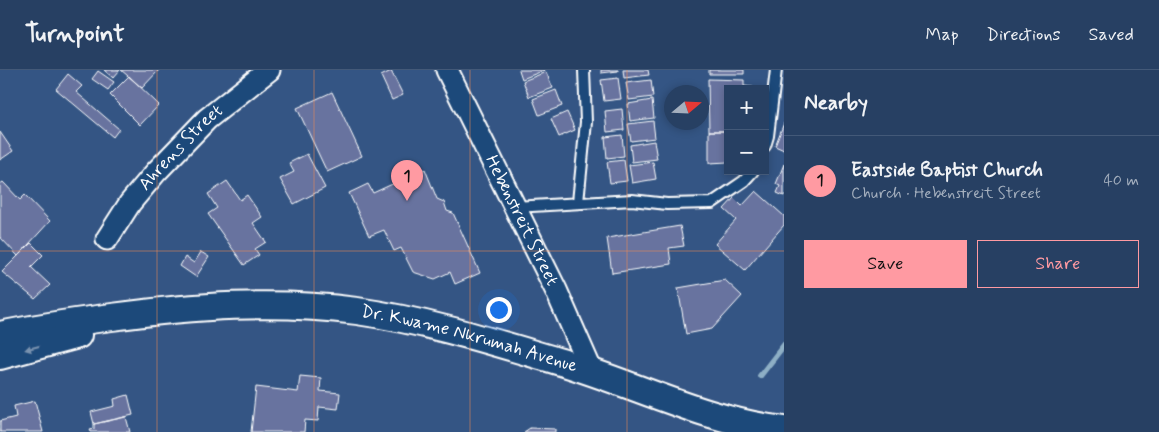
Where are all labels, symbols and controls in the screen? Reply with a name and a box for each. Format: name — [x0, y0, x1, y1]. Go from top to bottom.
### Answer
text: Turnpoint — [25, 19, 125, 50]
text: Map — [926, 23, 959, 47]
text: Directions — [987, 23, 1061, 47]
text: Saved — [1089, 23, 1134, 47]
north arrow — [664, 85, 709, 130]
map controls — [724, 85, 769, 175]
button: + — [724, 85, 769, 130]
text: Nearby — [804, 89, 868, 117]
street label: Ahrens Street — [133, 99, 228, 196]
button: − — [724, 130, 769, 175]
street label: Hebenstreit Street — [479, 151, 564, 290]
text: Eastside Baptist Church — [851, 158, 1043, 183]
pin: 1 — [391, 160, 423, 201]
text: 1 — [816, 170, 824, 191]
text: 40 m — [1103, 170, 1139, 191]
text: Church · Hebenstreit Street — [851, 183, 1041, 204]
button: Save — [804, 240, 967, 288]
button: Share — [977, 240, 1139, 288]
your location — [486, 297, 512, 323]
street label: Dr. Kwame Nkrumah Avenue — [359, 300, 581, 378]
one-way arrow — [25, 344, 40, 352]

